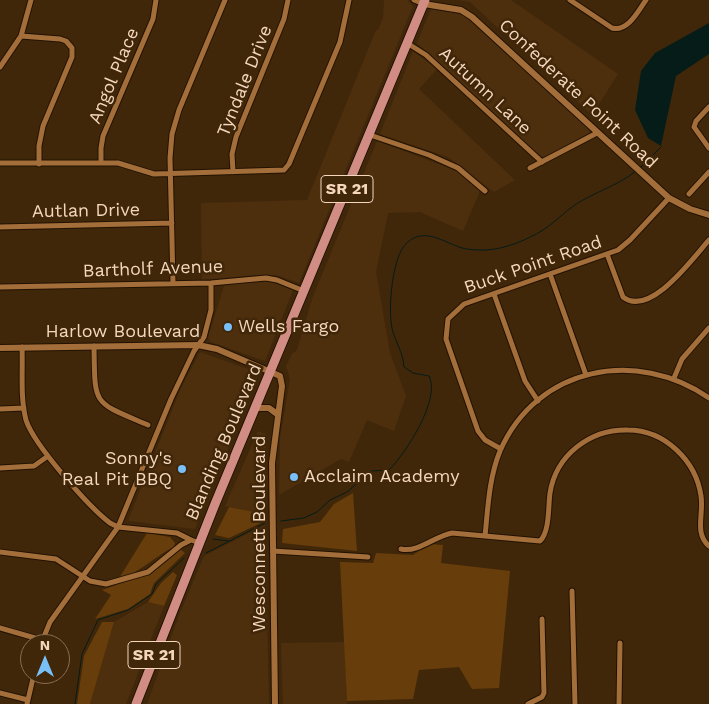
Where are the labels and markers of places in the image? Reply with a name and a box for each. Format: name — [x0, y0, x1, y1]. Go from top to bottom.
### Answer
place label: Wells Fargo — [238, 316, 339, 338]
marker: Wells Fargo — [222, 321, 234, 333]
place label: Sonny's Real Pit BBQ — [62, 448, 172, 490]
marker: Sonny's Real Pit BBQ — [176, 463, 188, 475]
place label: Acclaim Academy — [304, 466, 460, 488]
marker: Acclaim Academy — [288, 471, 300, 483]

